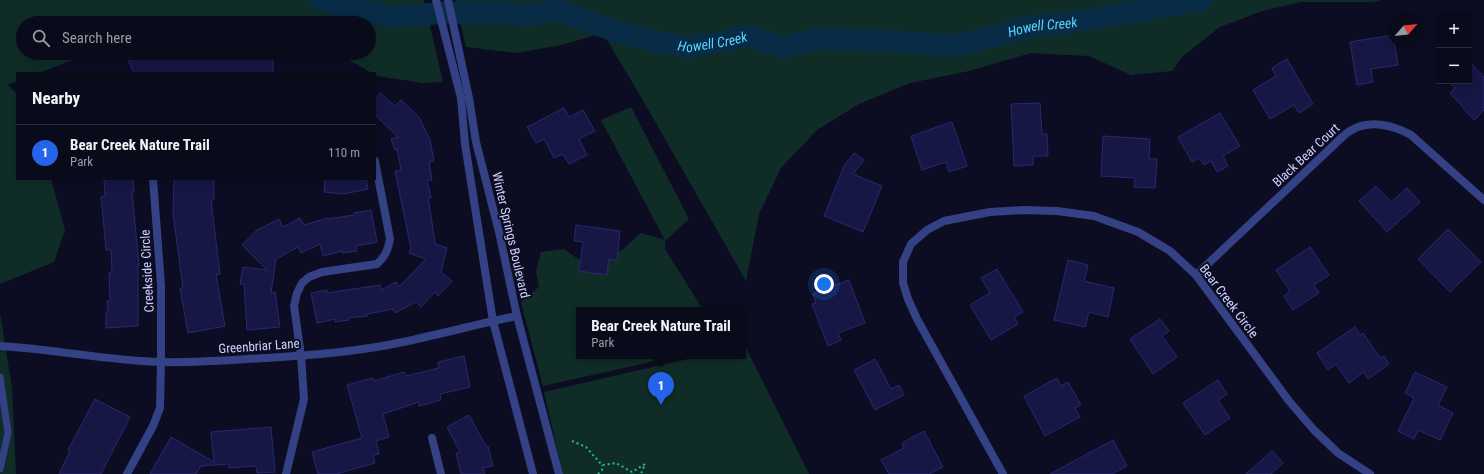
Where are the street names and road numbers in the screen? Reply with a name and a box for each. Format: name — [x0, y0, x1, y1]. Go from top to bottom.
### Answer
street label: Black Bear Court — [1269, 120, 1343, 190]
street label: Winter Springs Boulevard — [489, 171, 533, 299]
street label: Creekside Circle — [137, 229, 157, 313]
street label: Bear Creek Circle — [1197, 261, 1261, 341]
street label: Greenbriar Lane — [218, 336, 300, 356]

